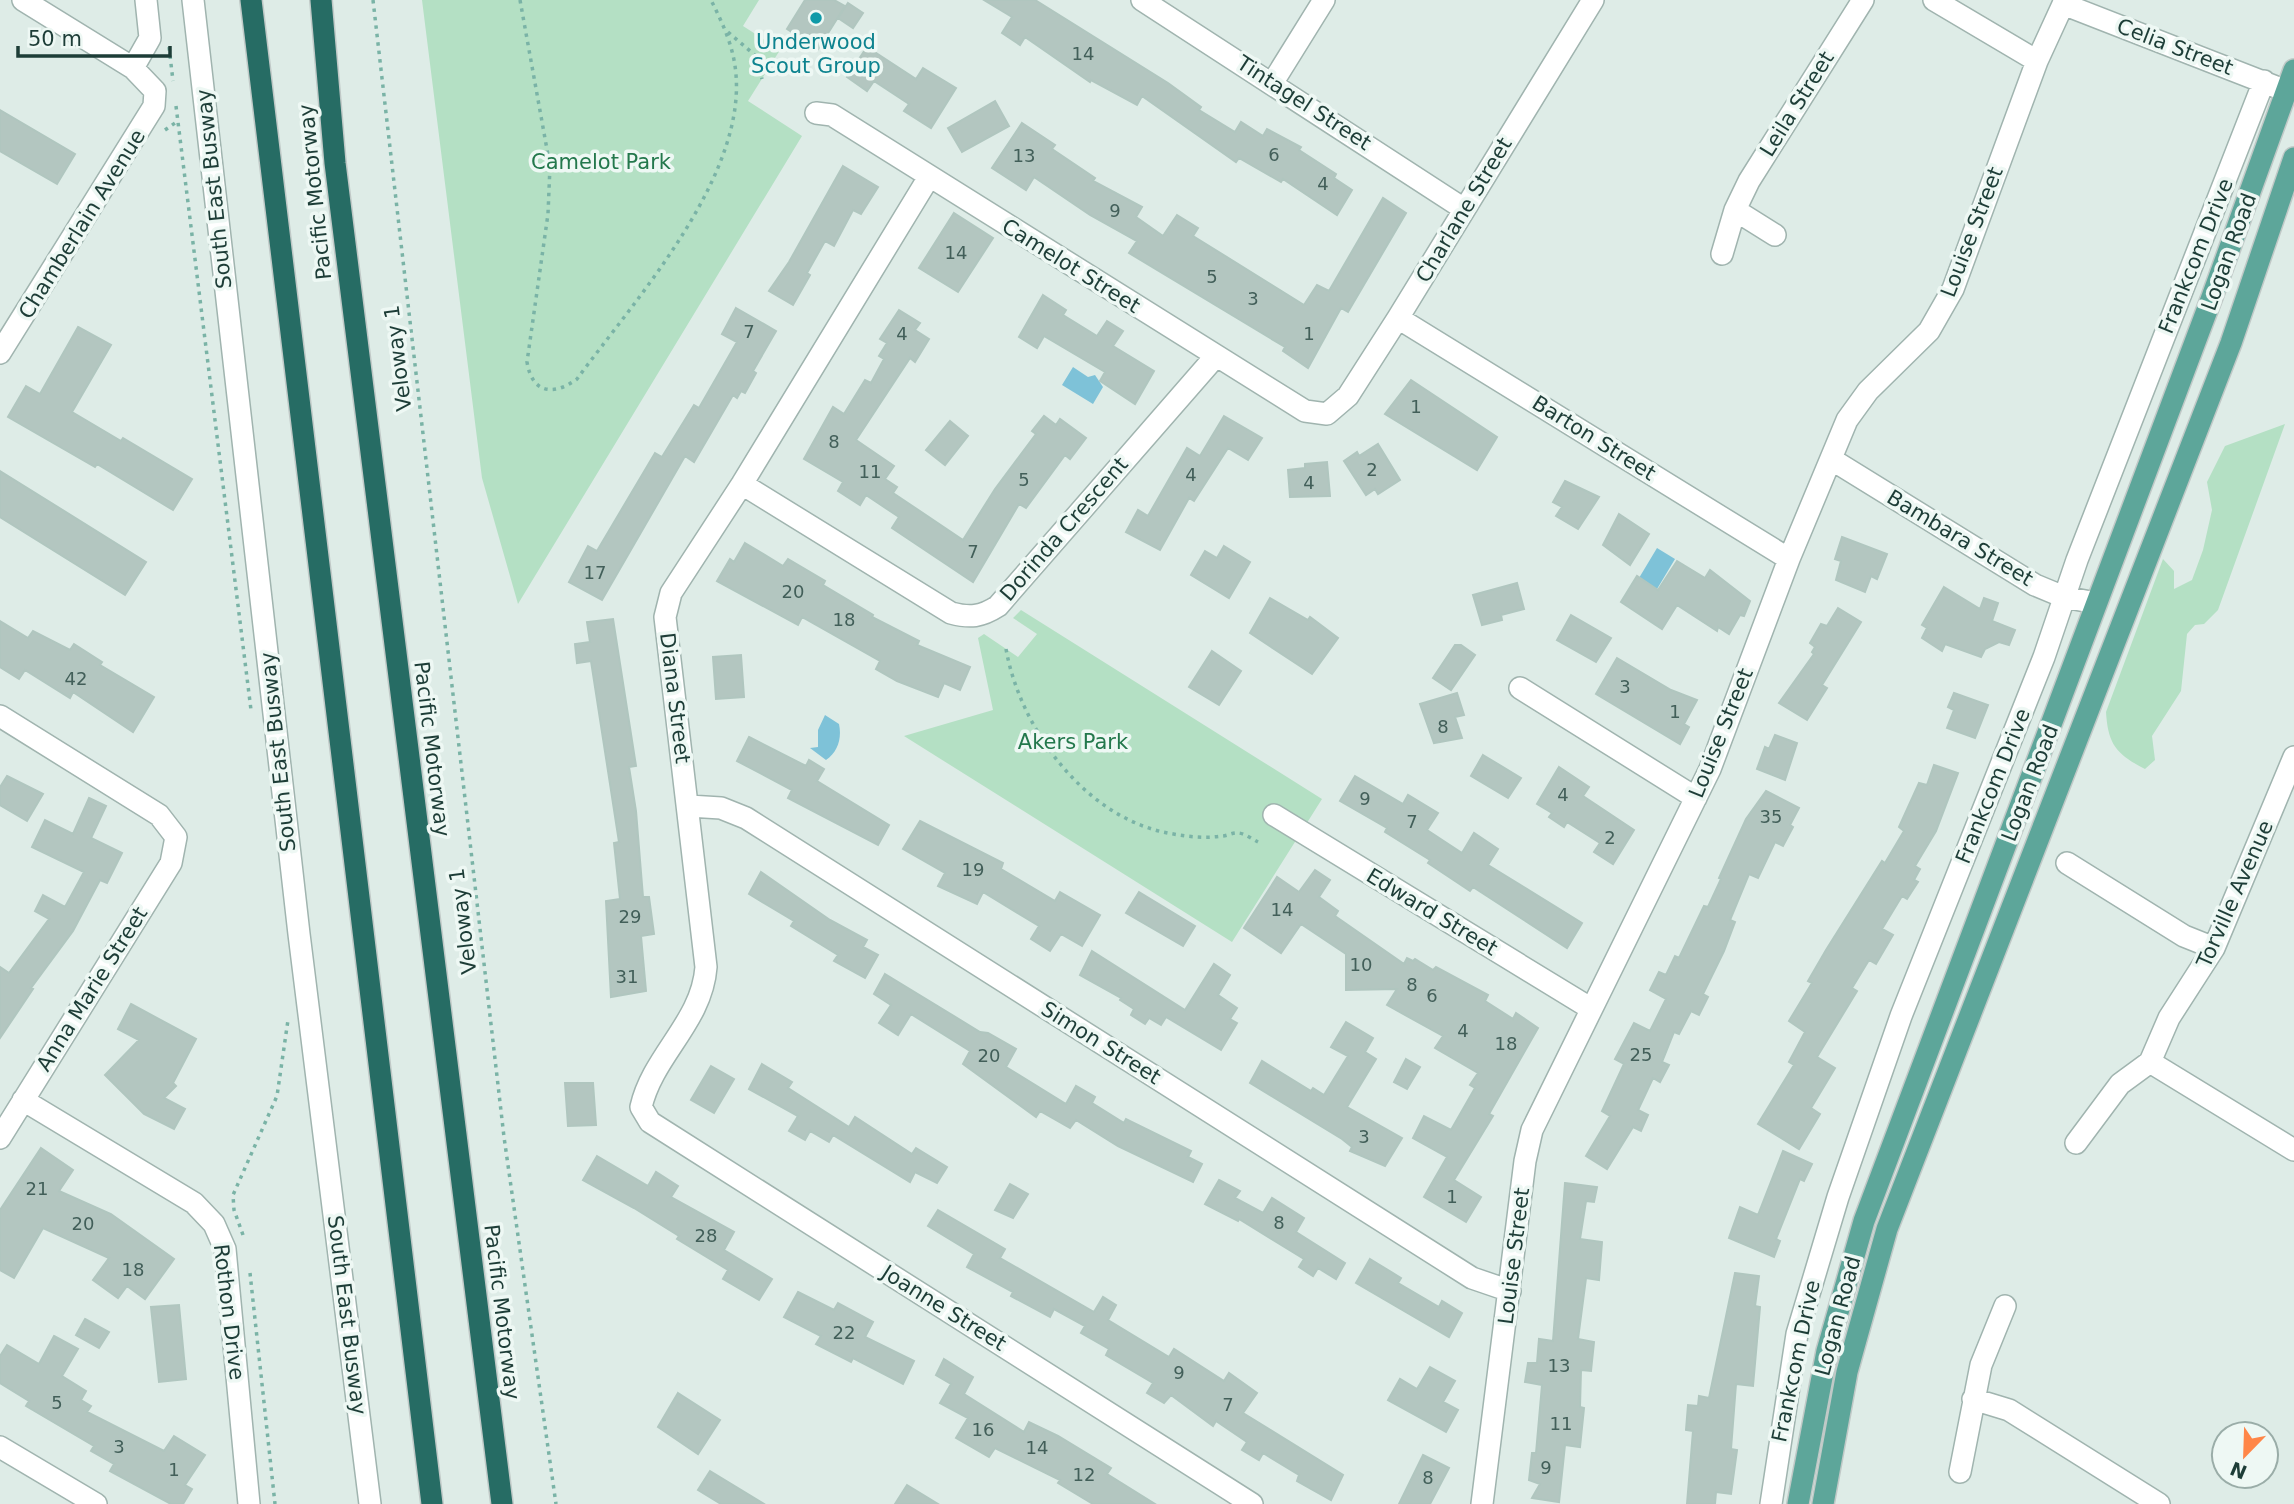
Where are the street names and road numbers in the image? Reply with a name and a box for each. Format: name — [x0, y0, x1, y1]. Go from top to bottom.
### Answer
street label: Celia Street — [2113, 14, 2237, 80]
street label: Leila Street — [1755, 47, 1839, 161]
street label: Tintagel Street — [1232, 50, 1376, 155]
street label: South East Busway — [192, 88, 236, 290]
street label: Pacific Motorway — [294, 103, 336, 281]
street label: Chamberlain Avenue — [14, 125, 150, 323]
street label: Charlane Street — [1411, 133, 1517, 287]
street label: Louise Street — [1936, 163, 2008, 301]
street label: Frankcom Drive — [2154, 175, 2238, 337]
street label: Logan Road — [2197, 190, 2261, 314]
street label: Camelot Street — [998, 214, 1144, 318]
street label: Veloway 1 — [380, 304, 416, 412]
street label: Barton Street — [1528, 391, 1660, 485]
street label: Dorinda Crescent — [995, 452, 1133, 606]
street label: Bambara Street — [1883, 485, 2037, 591]
street label: Diana Street — [655, 631, 695, 765]
street label: South East Busway — [256, 651, 300, 853]
street label: Pacific Motorway — [409, 660, 455, 838]
street label: Louise Street — [1684, 665, 1758, 801]
street label: Frankcom Drive — [1951, 705, 2035, 867]
street label: Logan Road — [1997, 721, 2063, 845]
street label: Torville Avenue — [2191, 817, 2278, 972]
street label: Edward Street — [1362, 863, 1502, 961]
street label: Veloway 1 — [445, 867, 481, 975]
street label: Anna Marie Street — [32, 902, 152, 1076]
street label: Simon Street — [1037, 997, 1165, 1089]
street label: Louise Street — [1494, 1186, 1534, 1326]
street label: South East Busway — [323, 1214, 371, 1416]
street label: Pacific Motorway — [479, 1223, 525, 1401]
street label: Rothon Drive — [209, 1243, 249, 1381]
street label: Logan Road — [1810, 1253, 1866, 1379]
street label: Joanne Street — [876, 1259, 1011, 1356]
street label: Frankcom Drive — [1767, 1278, 1825, 1444]

